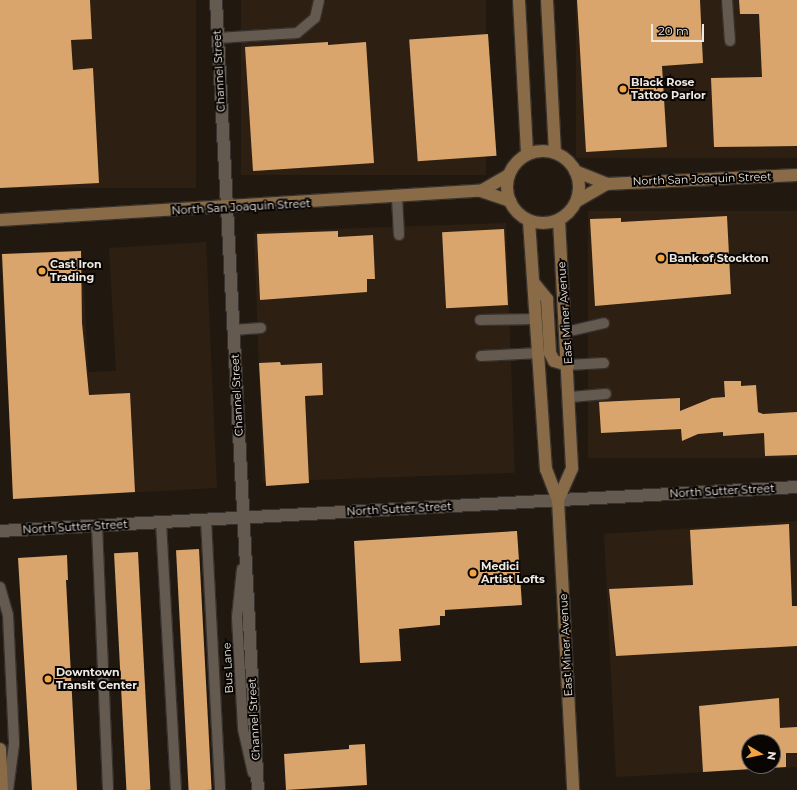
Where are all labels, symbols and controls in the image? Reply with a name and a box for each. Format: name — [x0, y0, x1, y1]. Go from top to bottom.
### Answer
scale bar — [653, 16, 706, 42]
text: 20 m — [658, 23, 689, 38]
street label: Channel Street — [210, 30, 228, 112]
place label: Black Rose Tattoo Parlor — [631, 76, 706, 102]
marker: Black Rose Tattoo Parlor — [618, 84, 628, 94]
street label: North San Joaquin Street — [632, 170, 772, 188]
street label: North San Joaquin Street — [171, 197, 311, 217]
place label: Bank of Stockton — [669, 251, 769, 265]
marker: Bank of Stockton — [656, 253, 666, 263]
place label: Cast Iron Trading — [50, 258, 102, 284]
street label: East Miner Avenue — [555, 261, 575, 365]
marker: Cast Iron Trading — [37, 266, 47, 276]
street label: Channel Street — [228, 354, 246, 436]
street label: North Sutter Street — [669, 482, 775, 500]
street label: North Sutter Street — [346, 500, 452, 518]
street label: North Sutter Street — [22, 518, 128, 536]
place label: Medici Artist Lofts — [481, 560, 545, 586]
marker: Medici Artist Lofts — [468, 568, 478, 578]
street label: East Miner Avenue — [557, 593, 575, 697]
street label: Bus Lane — [220, 642, 236, 694]
place label: Downtown Transit Center — [56, 666, 137, 692]
marker: Downtown Transit Center — [43, 674, 53, 684]
street label: Channel Street — [245, 678, 263, 760]
north arrow — [741, 734, 781, 774]
text: N — [764, 750, 779, 761]

